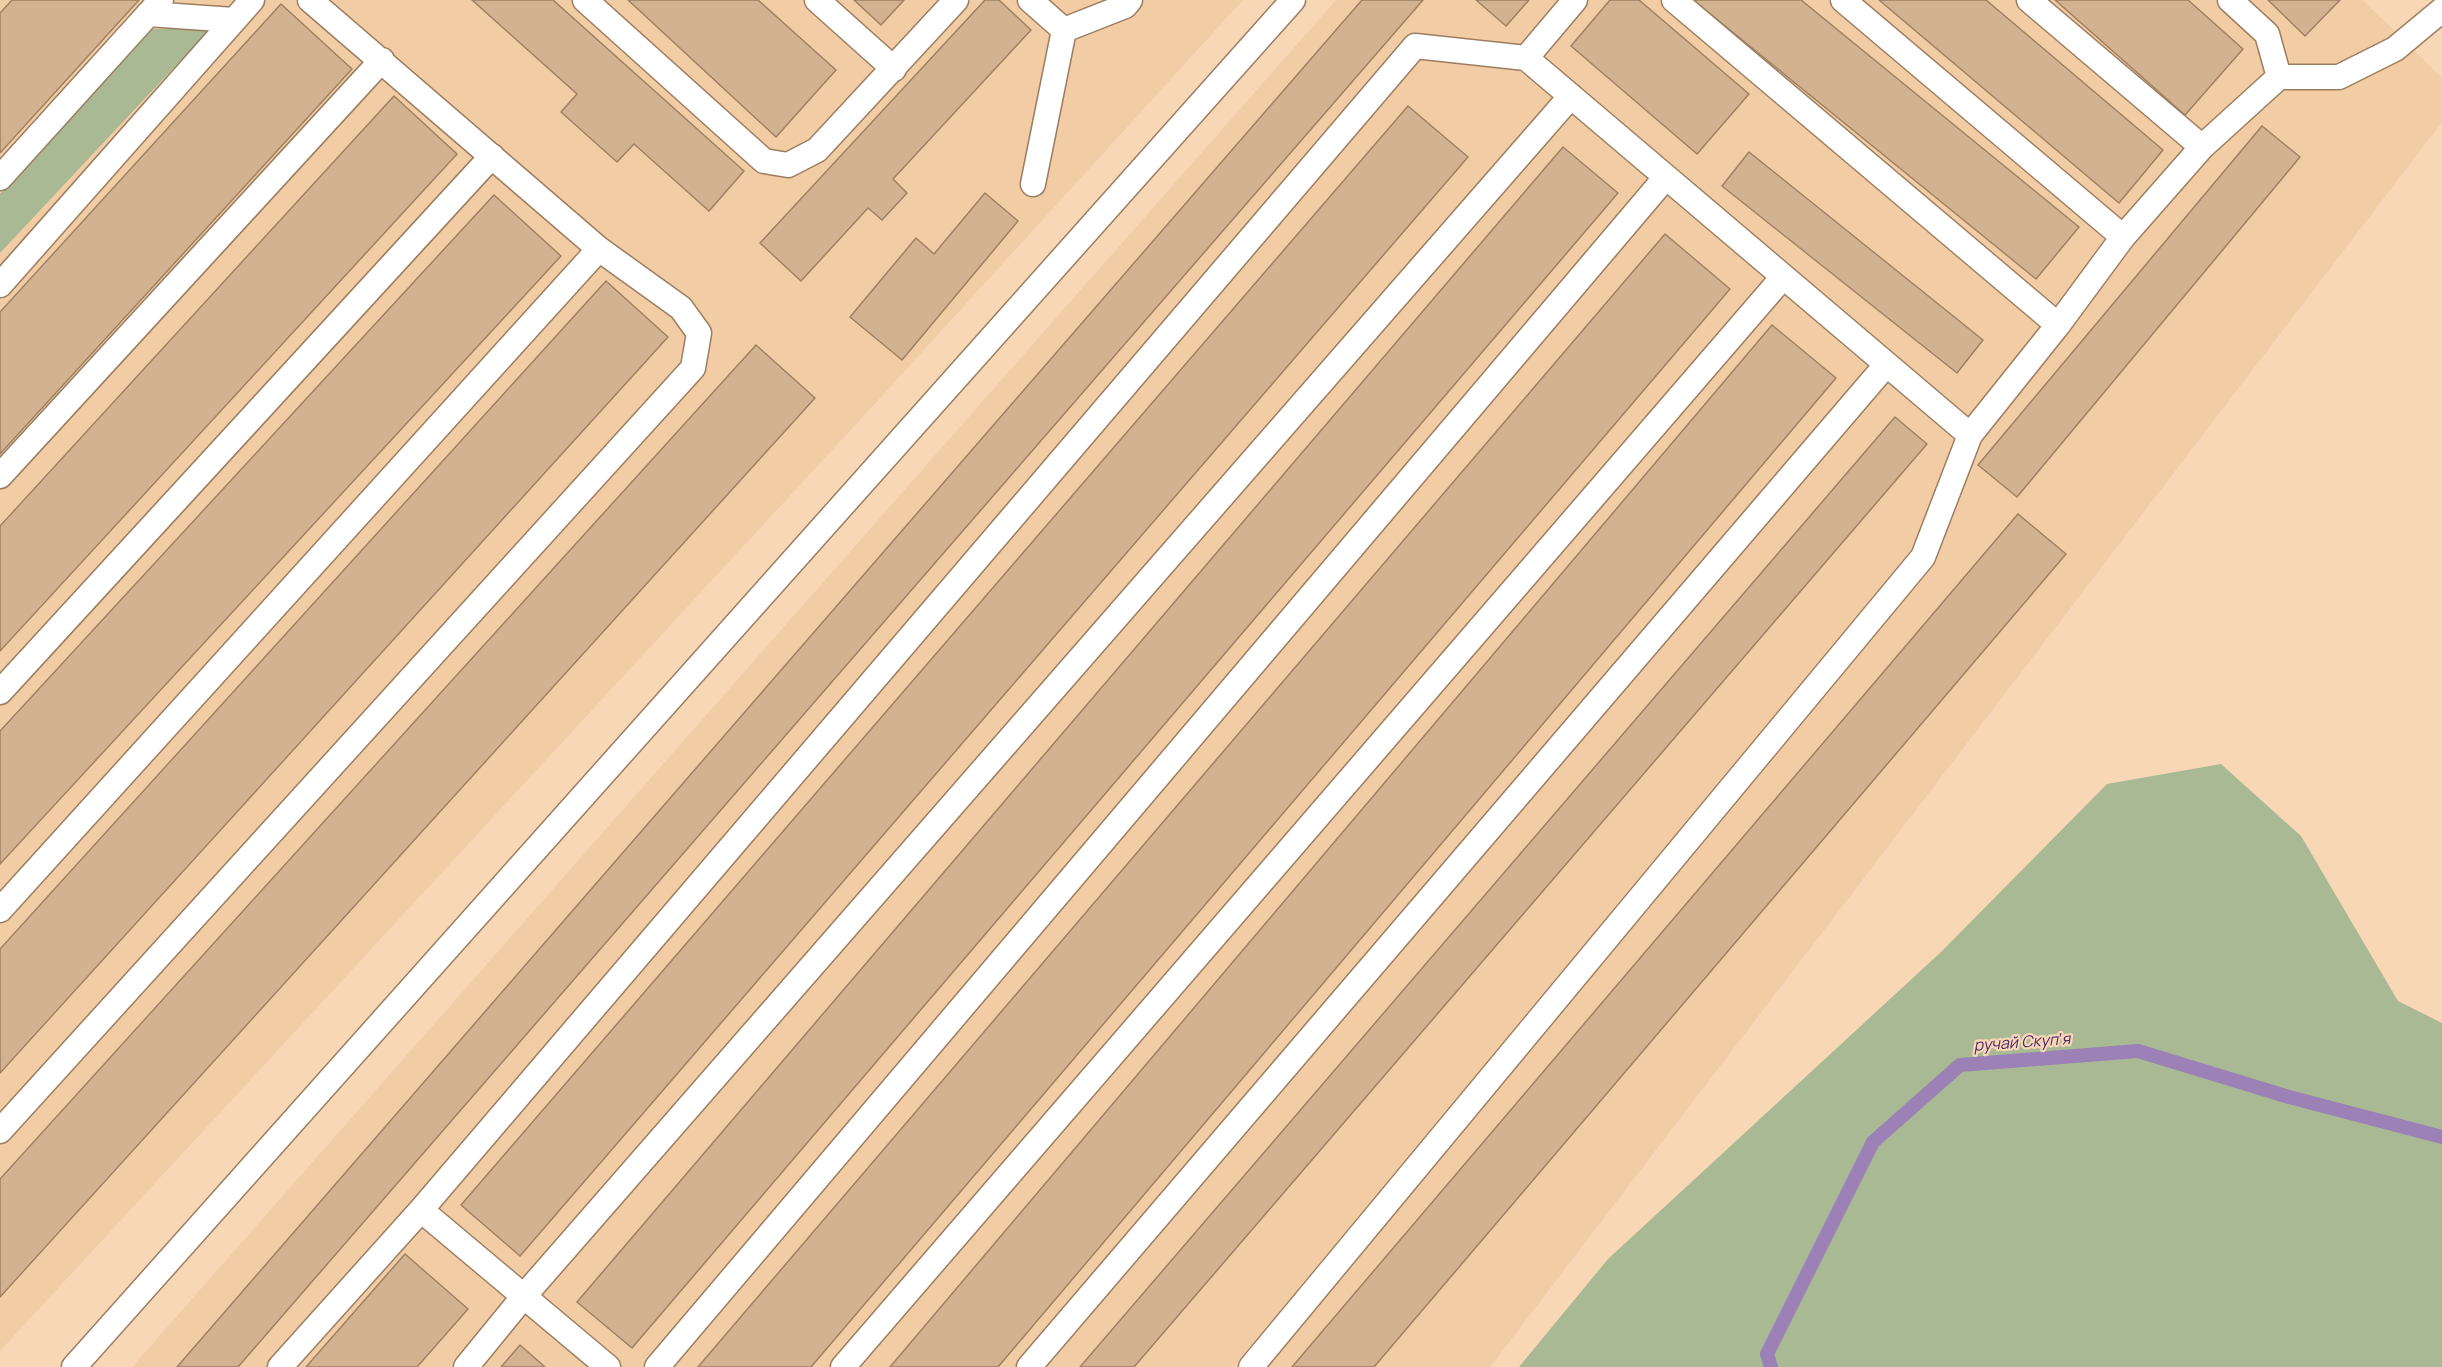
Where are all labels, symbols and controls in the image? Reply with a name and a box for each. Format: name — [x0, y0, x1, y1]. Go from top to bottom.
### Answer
water label: ручай Скупʼя — [1973, 1030, 2071, 1056]

